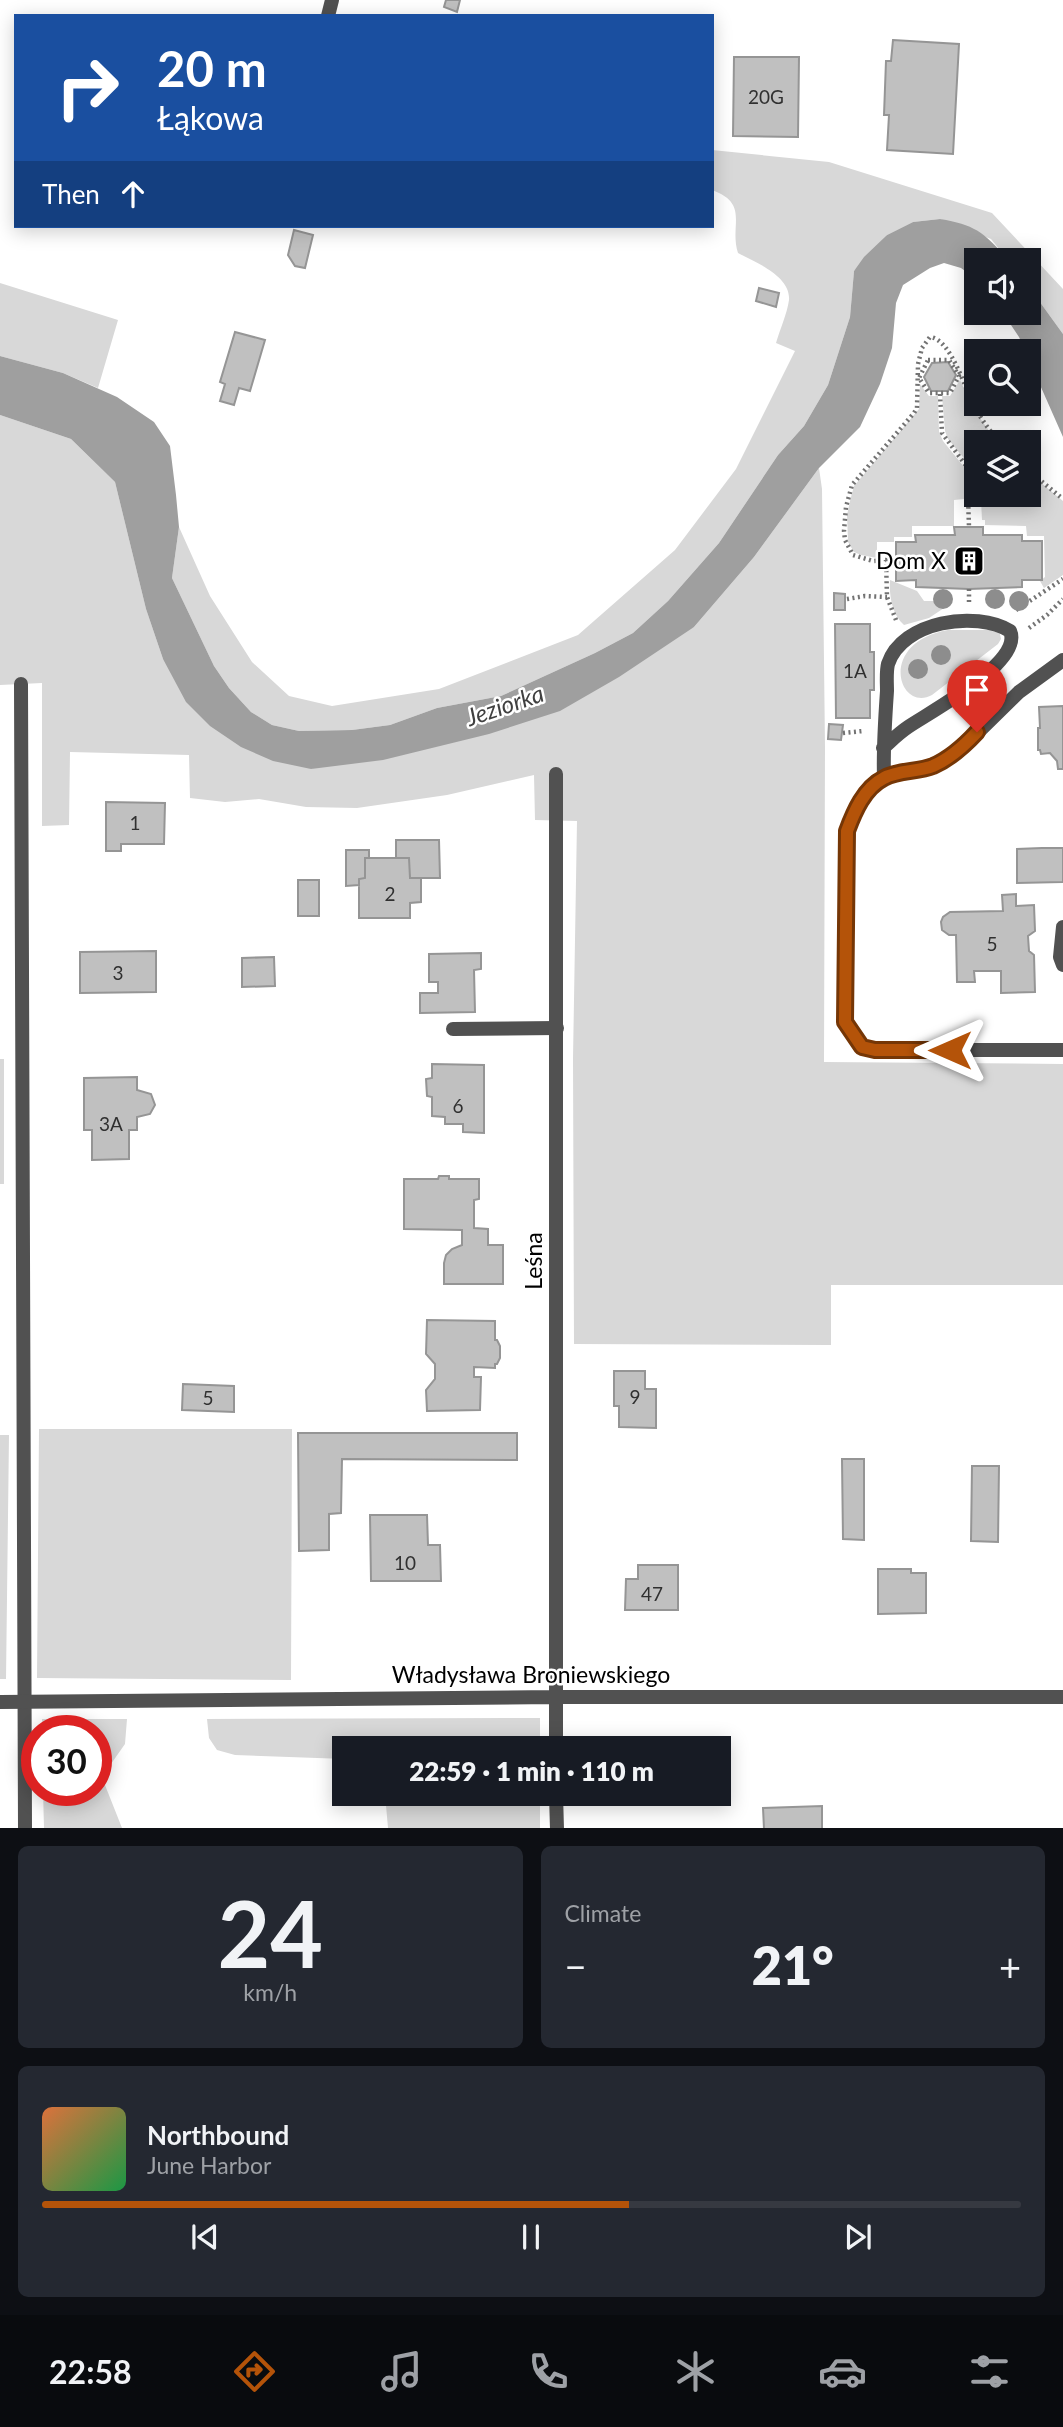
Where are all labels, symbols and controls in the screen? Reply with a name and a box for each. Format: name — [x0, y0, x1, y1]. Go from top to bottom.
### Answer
text: 20 m — [157, 39, 267, 97]
icon: right — [42, 42, 133, 133]
house number: 20G — [748, 85, 784, 108]
text: Łąkowa — [157, 98, 264, 137]
icon: ahead — [114, 175, 152, 213]
text: Then — [42, 178, 100, 210]
map controls — [964, 248, 1041, 507]
button: sound — [964, 248, 1041, 325]
button: search — [964, 339, 1041, 416]
button: layers — [964, 430, 1041, 507]
building icon: Dom X — [952, 544, 986, 578]
place label: Dom X — [876, 546, 946, 574]
house number: 1A — [843, 659, 867, 682]
pin — [947, 660, 1007, 732]
icon: arrive — [958, 671, 996, 709]
water label: Jeziorka — [461, 678, 547, 732]
house number: 1 — [129, 811, 141, 834]
house number: 2 — [384, 882, 396, 905]
house number: 5 — [986, 932, 998, 955]
house number: 3 — [112, 961, 124, 984]
position arrow — [913, 1013, 987, 1087]
house number: 6 — [452, 1094, 464, 1117]
house number: 3A — [99, 1112, 123, 1135]
street label: Leśna — [519, 1232, 547, 1290]
house number: 9 — [629, 1385, 641, 1408]
house number: 5 — [202, 1386, 214, 1409]
house number: 10 — [394, 1551, 416, 1574]
house number: 47 — [641, 1582, 663, 1605]
street label: Władysława Broniewskiego — [392, 1660, 670, 1688]
speed limit sign: 30 — [21, 1715, 112, 1806]
text: 22:59 · 1 min · 110 m — [409, 1755, 654, 1787]
text: 24 — [217, 1878, 323, 1987]
text: Climate — [565, 1899, 641, 1927]
text: 21° — [752, 1934, 834, 1996]
text: − — [565, 1943, 587, 1989]
text: + — [999, 1943, 1021, 1989]
text: km/h — [243, 1978, 297, 2006]
text: Northbound — [147, 2119, 289, 2151]
text: June Harbor — [147, 2151, 271, 2179]
icon: previous — [186, 2218, 224, 2256]
icon: pause — [512, 2218, 550, 2256]
icon: next — [839, 2218, 877, 2256]
icon: directions — [230, 2347, 279, 2396]
icon: music — [377, 2347, 426, 2396]
icon: phone — [524, 2347, 573, 2396]
icon: climate — [671, 2347, 720, 2396]
icon: car — [818, 2347, 867, 2396]
icon: filters — [965, 2347, 1014, 2396]
text: 22:58 — [49, 2352, 132, 2391]

